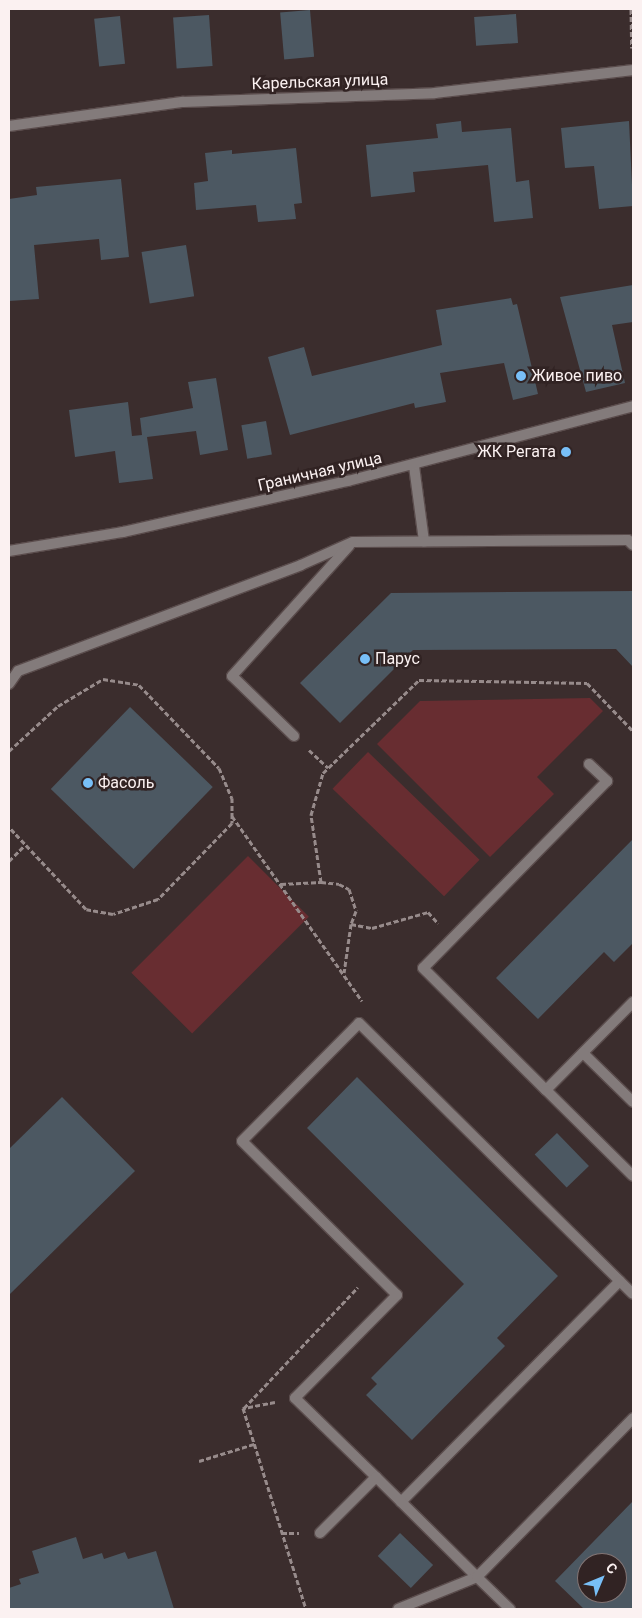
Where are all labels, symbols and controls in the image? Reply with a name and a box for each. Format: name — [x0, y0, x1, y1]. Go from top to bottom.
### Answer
street label: Карельская улица — [251, 70, 389, 94]
place label: Живое пиво — [531, 366, 622, 386]
marker: Живое пиво — [515, 370, 527, 382]
place label: ЖК Регата — [477, 442, 556, 462]
marker: ЖК Регата — [560, 446, 572, 458]
street label: Граничная улица — [256, 448, 384, 496]
place label: Парус — [375, 649, 420, 669]
marker: Парус — [359, 653, 371, 665]
place label: Фасоль — [98, 773, 154, 793]
marker: Фасоль — [82, 777, 94, 789]
north arrow — [577, 1553, 627, 1603]
text: С — [603, 1559, 621, 1577]

